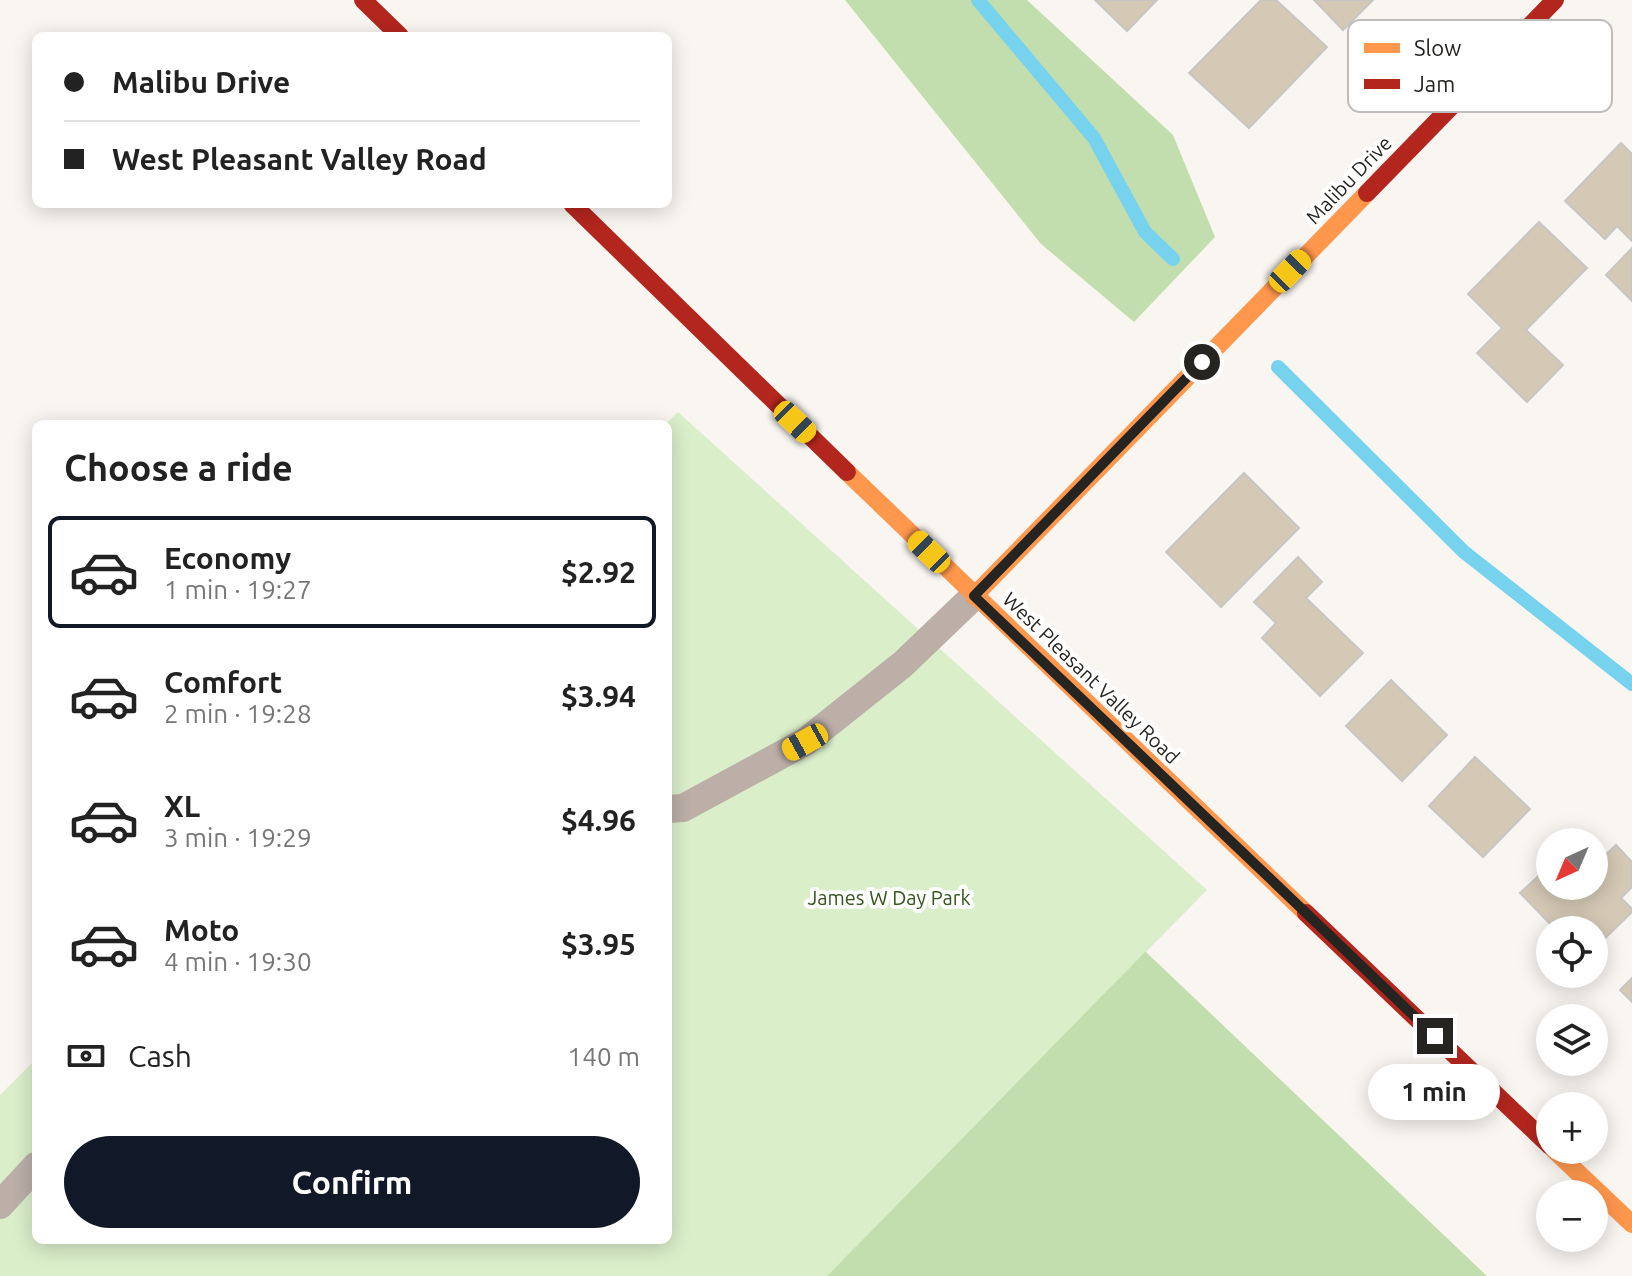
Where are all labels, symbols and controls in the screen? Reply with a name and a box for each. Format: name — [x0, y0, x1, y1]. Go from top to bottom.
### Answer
legend — [1348, 20, 1612, 112]
text: Slow — [1414, 35, 1461, 60]
text: Malibu Drive — [112, 65, 290, 99]
text: Jam — [1414, 71, 1455, 96]
street label: Malibu Drive — [1301, 131, 1396, 228]
text: West Pleasant Valley Road — [112, 142, 487, 176]
car — [1265, 245, 1315, 297]
route start — [1184, 344, 1220, 380]
car — [769, 397, 821, 447]
text: Choose a ride — [64, 447, 293, 488]
car — [903, 527, 955, 577]
icon: car — [68, 536, 140, 608]
text: Economy — [164, 541, 291, 575]
text: $2.92 — [561, 555, 636, 589]
text: 1 min · 19:27 — [164, 575, 312, 604]
street label: West Pleasant Valley Road — [998, 587, 1184, 768]
icon: car — [68, 660, 140, 732]
text: Comfort — [164, 665, 282, 699]
text: $3.94 — [561, 679, 636, 713]
text: 2 min · 19:28 — [164, 699, 312, 728]
car — [778, 720, 832, 764]
icon: car — [68, 784, 140, 856]
text: XL — [164, 789, 200, 823]
text: $4.96 — [561, 803, 636, 837]
text: 3 min · 19:29 — [164, 823, 312, 852]
north arrow — [1536, 828, 1608, 900]
map controls — [1536, 828, 1608, 1252]
park label: James W Day Park — [807, 886, 971, 909]
icon: car — [68, 908, 140, 980]
text: Moto — [164, 913, 239, 947]
button: locate — [1536, 916, 1608, 988]
text: $3.95 — [561, 927, 636, 961]
text: 4 min · 19:30 — [164, 947, 312, 976]
button: layers — [1536, 1004, 1608, 1076]
route end — [1417, 1018, 1453, 1054]
icon: cash — [64, 1034, 108, 1078]
text: Cash — [128, 1039, 192, 1073]
text: 140 m — [568, 1042, 640, 1071]
callout: 1 min — [1369, 1064, 1501, 1120]
text: 1 min — [1401, 1077, 1467, 1106]
button: + — [1536, 1092, 1608, 1164]
button: Confirm — [64, 1136, 640, 1228]
button: − — [1536, 1180, 1608, 1252]

